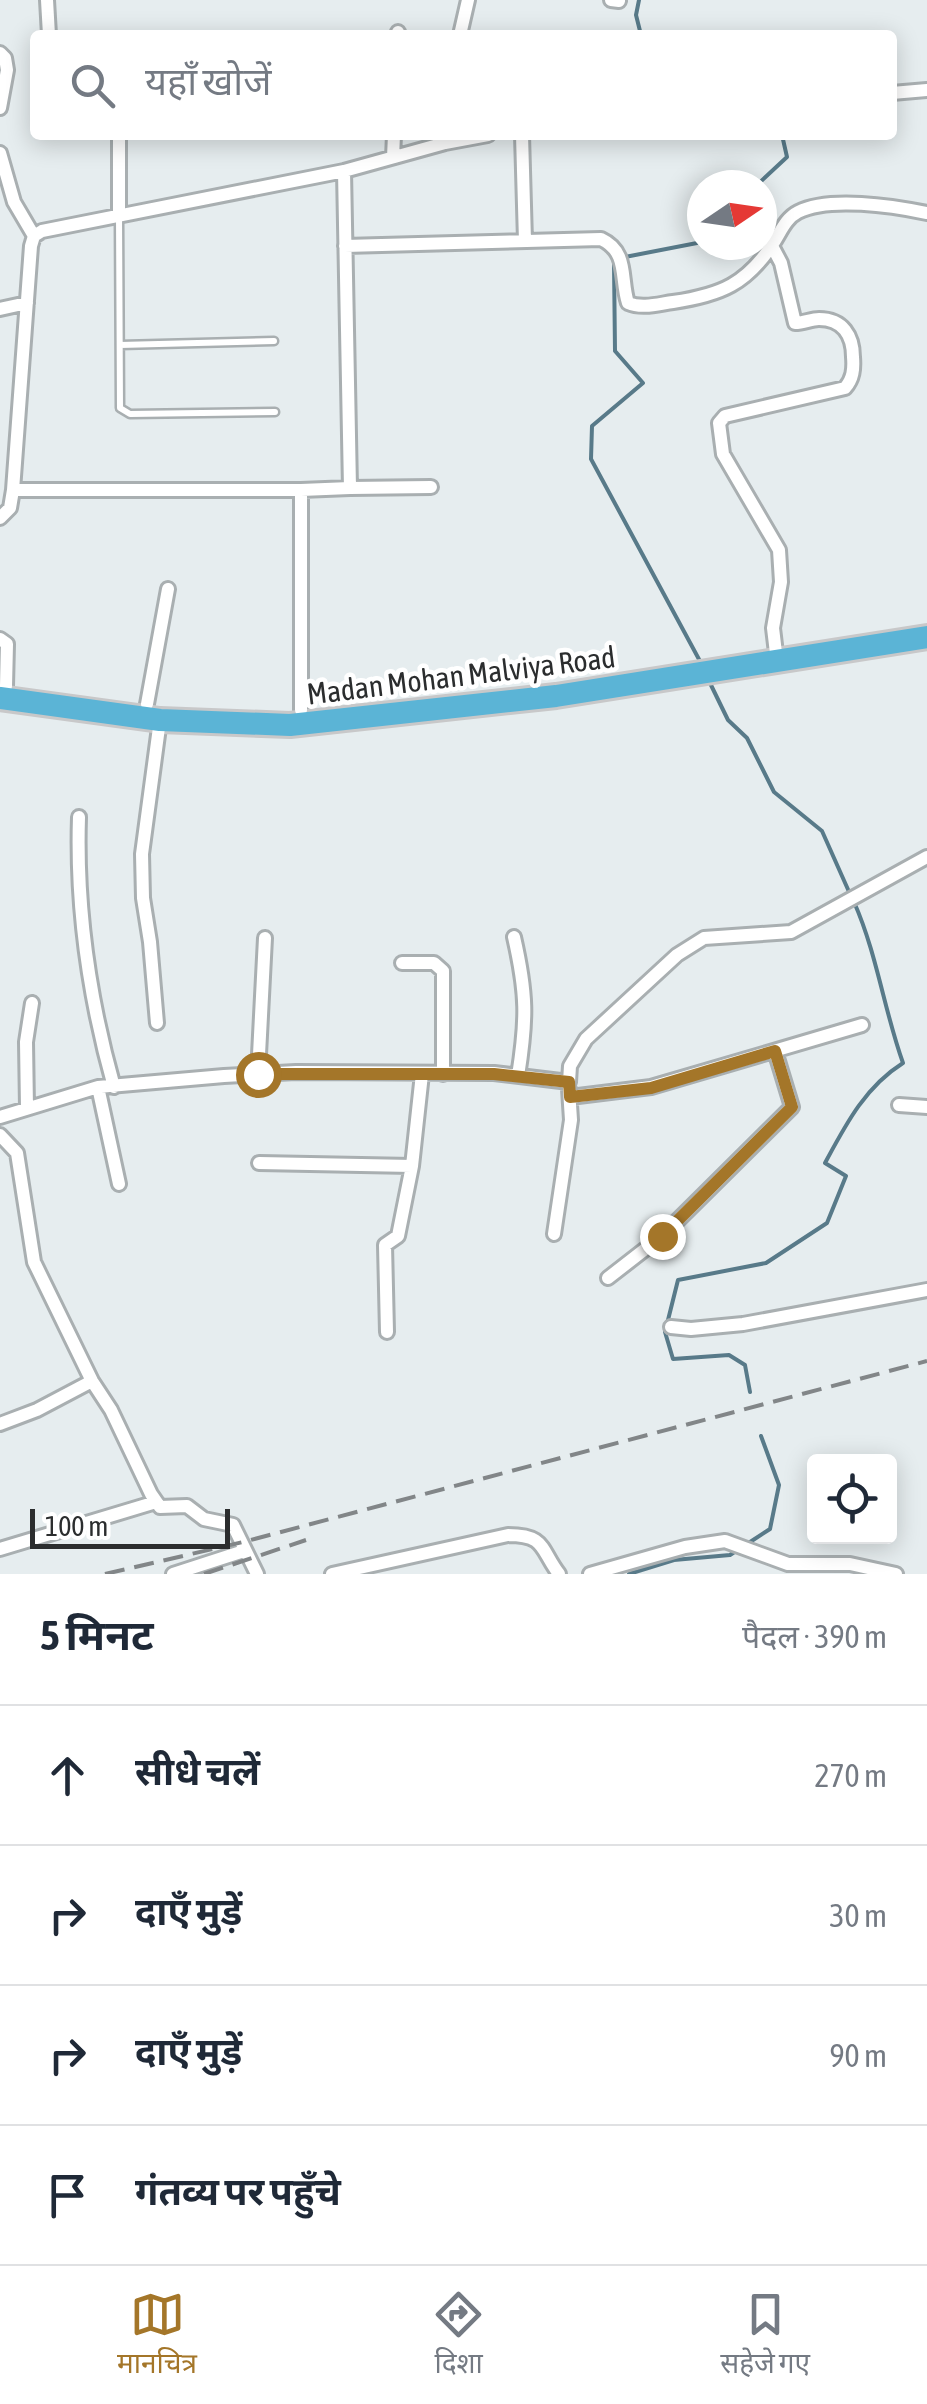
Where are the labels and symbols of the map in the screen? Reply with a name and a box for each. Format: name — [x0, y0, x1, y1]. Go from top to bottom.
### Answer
north arrow — [687, 170, 777, 260]
street label: Madan Mohan Malviya Road — [305, 639, 617, 711]
route start — [236, 1052, 282, 1098]
route end — [640, 1214, 686, 1260]
scale bar — [30, 1504, 230, 1548]

